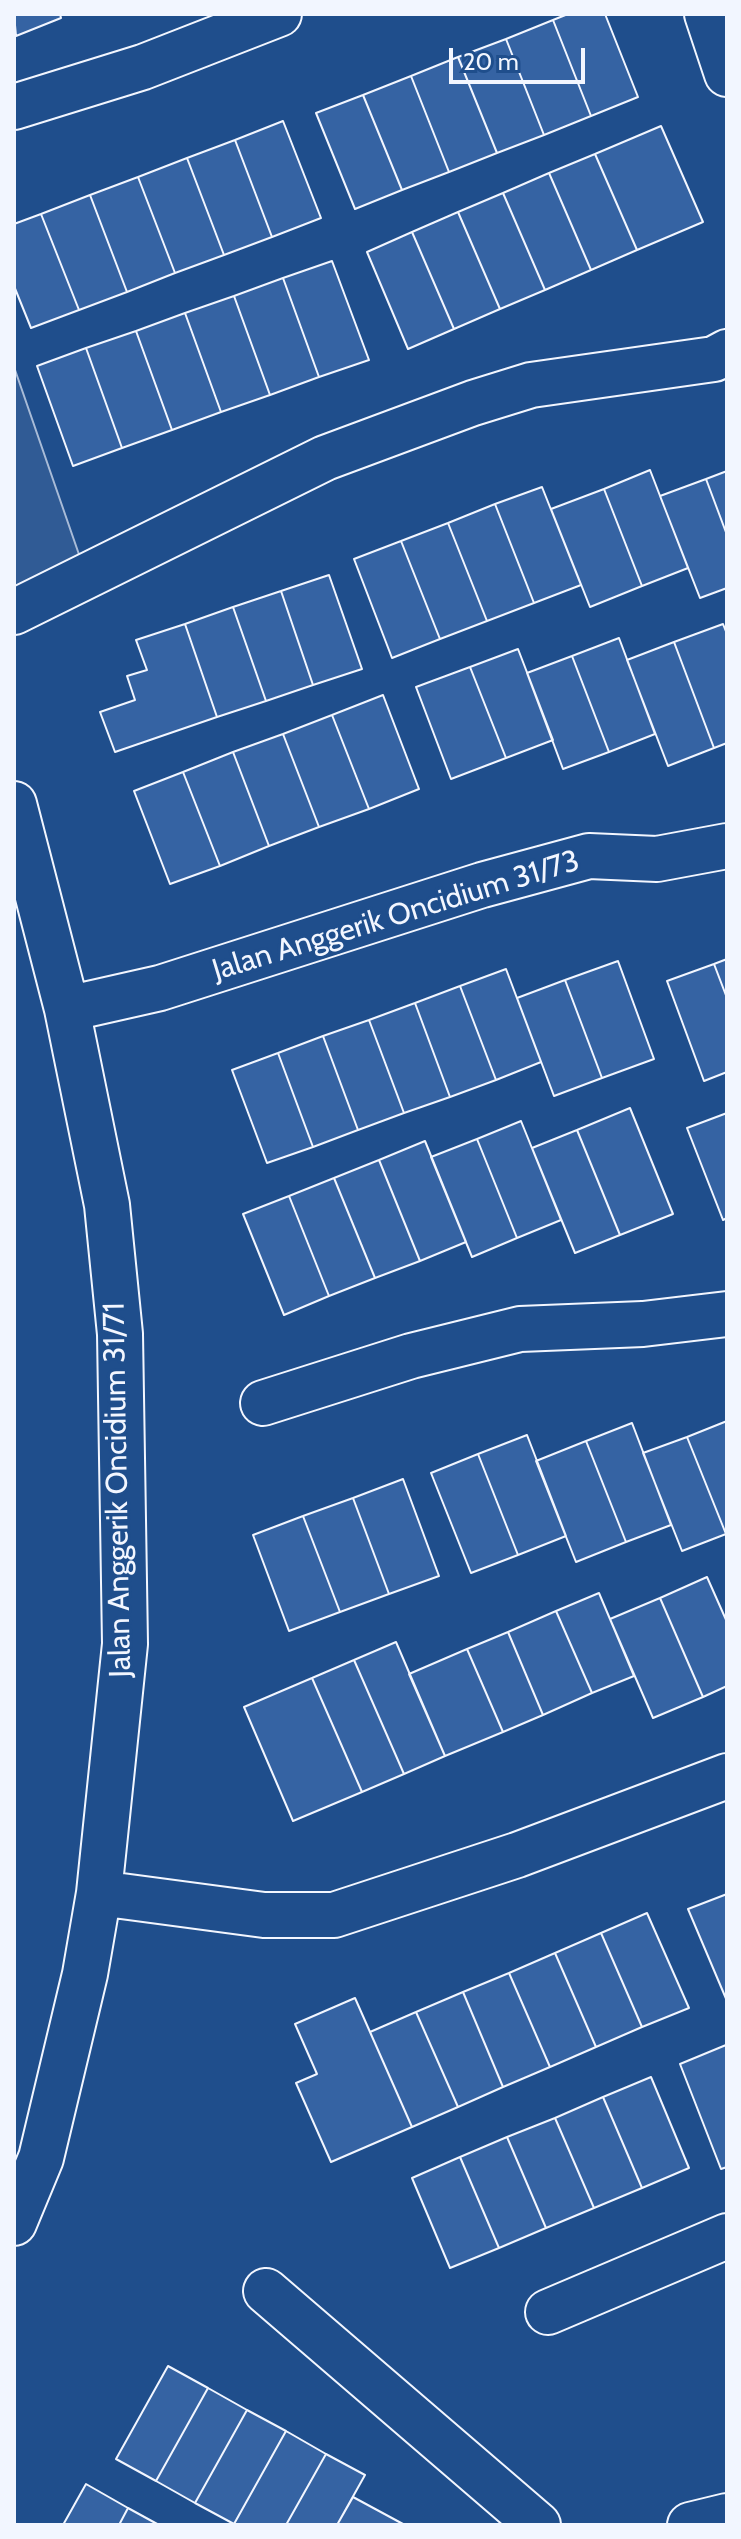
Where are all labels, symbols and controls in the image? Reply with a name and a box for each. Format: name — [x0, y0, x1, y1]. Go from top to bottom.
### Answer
scale bar — [453, 32, 589, 82]
text: 20 m — [463, 47, 519, 76]
street label: Jalan Anggerik Oncidium 31/73 — [208, 843, 584, 989]
street label: Jalan Anggerik Oncidium 31/71 — [97, 1302, 139, 1678]

